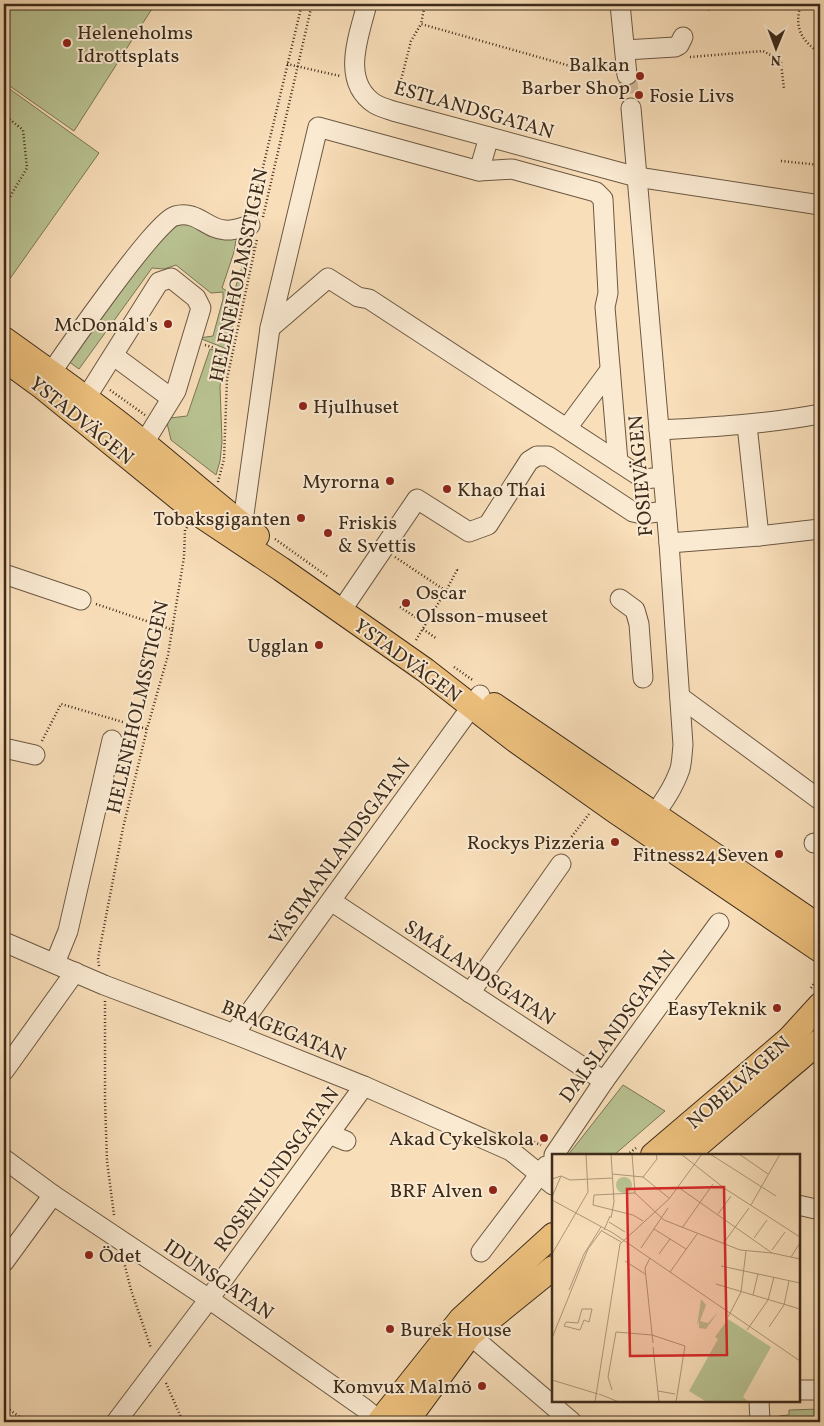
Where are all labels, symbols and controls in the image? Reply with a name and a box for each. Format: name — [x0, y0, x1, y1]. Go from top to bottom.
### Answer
place label: Heleneholms Idrottsplats — [77, 20, 193, 71]
north arrow — [752, 22, 802, 72]
marker: Heleneholms Idrottsplats — [61, 37, 73, 49]
text: N — [771, 50, 781, 69]
place label: Balkan Barber Shop — [521, 52, 630, 103]
marker: Balkan Barber Shop — [634, 70, 646, 82]
street label: ESTLANDSGATAN — [390, 75, 557, 147]
place label: Fosie Livs — [649, 83, 734, 111]
marker: Fosie Livs — [633, 89, 645, 101]
street label: HELENEHOLMSSTIGEN — [204, 166, 276, 385]
place label: McDonald's — [54, 312, 158, 340]
marker: McDonald's — [162, 318, 174, 330]
street label: YSTADVÄGEN — [22, 371, 139, 473]
place label: Hjulhuset — [313, 394, 399, 422]
marker: Hjulhuset — [297, 400, 309, 412]
street label: FOSIEVÄGEN — [623, 414, 661, 538]
place label: Myrorna — [302, 469, 380, 497]
marker: Myrorna — [384, 475, 396, 487]
place label: Khao Thai — [457, 477, 546, 505]
marker: Khao Thai — [441, 483, 453, 495]
place label: Tobaksgiganten — [153, 506, 291, 534]
place label: Friskis & Svettis — [338, 510, 416, 561]
marker: Tobaksgiganten — [295, 512, 307, 524]
marker: Friskis & Svettis — [322, 527, 334, 539]
place label: Oscar Olsson-museet — [416, 580, 548, 631]
marker: Oscar Olsson-museet — [400, 597, 412, 609]
street label: HELENEHOLMSSTIGEN — [101, 598, 177, 817]
street label: YSTADVÄGEN — [347, 613, 467, 710]
place label: Ugglan — [247, 633, 309, 661]
marker: Ugglan — [313, 639, 325, 651]
street label: VÄSTMANLANDSGATAN — [263, 753, 418, 952]
place label: Rockys Pizzeria — [467, 830, 605, 858]
marker: Rockys Pizzeria — [609, 836, 621, 848]
place label: Fitness24Seven — [633, 842, 769, 870]
marker: Fitness24Seven — [773, 848, 785, 860]
street label: SMÅLANDSGATAN — [398, 914, 560, 1033]
street label: DALSLANDSGATAN — [554, 945, 684, 1109]
street label: BRAGEGATAN — [217, 994, 350, 1070]
place label: EasyTeknik — [667, 996, 767, 1024]
marker: EasyTeknik — [771, 1002, 783, 1014]
street label: NOBELVÄGEN — [681, 1030, 797, 1137]
street label: ROSENLUNDSGATAN — [208, 1082, 347, 1258]
place label: Akad Cykelskola — [389, 1126, 534, 1154]
marker: Akad Cykelskola — [538, 1132, 550, 1144]
inset map — [552, 1154, 799, 1401]
place label: BRF Alven — [390, 1178, 483, 1206]
marker: BRF Alven — [487, 1184, 499, 1196]
street label: IDUNSGATAN — [157, 1234, 278, 1328]
place label: Ödet — [99, 1243, 141, 1271]
marker: Ödet — [83, 1249, 95, 1261]
place label: Burek House — [400, 1317, 512, 1345]
marker: Burek House — [384, 1323, 396, 1335]
place label: Komvux Malmö — [333, 1374, 472, 1402]
marker: Komvux Malmö — [476, 1380, 488, 1392]

